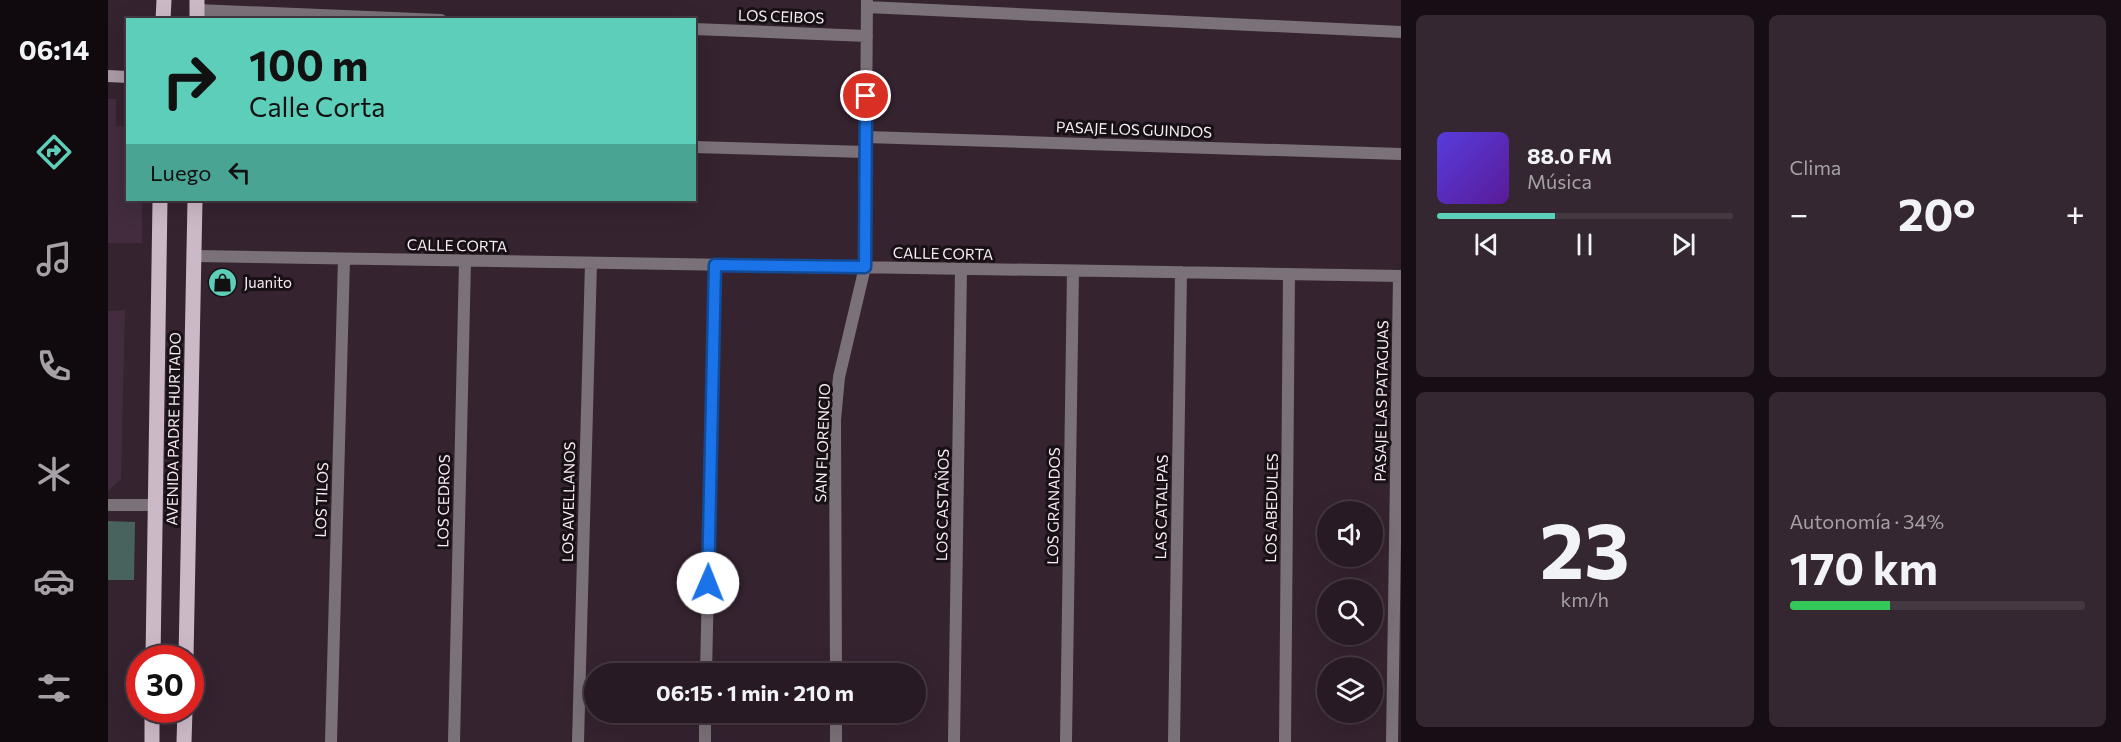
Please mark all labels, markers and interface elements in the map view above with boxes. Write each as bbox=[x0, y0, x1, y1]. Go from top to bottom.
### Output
street label: LOS CEIBOS bbox=[738, 5, 825, 27]
text: 06:14 bbox=[19, 33, 89, 66]
text: 100 m bbox=[249, 38, 369, 90]
icon: right bbox=[150, 42, 228, 120]
pin bbox=[840, 70, 891, 121]
icon: arrive bbox=[849, 79, 882, 112]
text: Calle Corta bbox=[249, 90, 385, 123]
street label: PASAJE LOS GUINDOS bbox=[1056, 117, 1213, 141]
icon: directions bbox=[33, 131, 75, 173]
text: 88.0 FM bbox=[1527, 142, 1612, 169]
text: Clima bbox=[1790, 155, 1841, 179]
icon: left bbox=[223, 156, 256, 189]
text: Luego bbox=[150, 159, 211, 186]
text: Música bbox=[1527, 169, 1592, 193]
text: 20° bbox=[1898, 185, 1976, 240]
text: − bbox=[1790, 192, 1808, 233]
text: + bbox=[2066, 192, 2085, 233]
icon: previous bbox=[1470, 228, 1503, 261]
icon: pause bbox=[1568, 228, 1601, 261]
icon: next bbox=[1667, 228, 1700, 261]
street label: CALLE CORTA bbox=[407, 235, 507, 255]
icon: music bbox=[33, 238, 75, 280]
street label: CALLE CORTA bbox=[893, 243, 993, 263]
shop icon: Juanito bbox=[207, 267, 239, 299]
place label: Juanito bbox=[244, 273, 292, 291]
street label: PASAJE LAS PATAGUAS bbox=[1371, 320, 1391, 482]
street label: AVENIDA PADRE HURTADO bbox=[162, 332, 184, 526]
icon: phone bbox=[33, 345, 75, 387]
street label: SAN FLORENCIO bbox=[811, 383, 833, 503]
street label: LOS AVELLANOS bbox=[558, 441, 578, 562]
street label: LOS GRANADOS bbox=[1043, 447, 1063, 565]
street label: LOS CASTAÑOS bbox=[932, 448, 952, 561]
icon: climate bbox=[33, 453, 75, 495]
street label: LOS ABEDULES bbox=[1261, 453, 1281, 563]
street label: LOS CEDROS bbox=[433, 454, 453, 548]
street label: LAS CATALPAS bbox=[1151, 454, 1171, 560]
street label: LOS TILOS bbox=[311, 462, 331, 538]
text: 23 bbox=[1540, 500, 1630, 595]
map controls bbox=[1317, 501, 1383, 723]
button: sound bbox=[1317, 501, 1383, 567]
text: Autonomía · 34% bbox=[1790, 509, 1944, 533]
text: 170 km bbox=[1790, 539, 1938, 594]
position arrow bbox=[676, 551, 740, 615]
icon: car bbox=[33, 560, 75, 602]
button: search bbox=[1317, 579, 1383, 645]
text: km/h bbox=[1560, 587, 1609, 611]
speed limit sign: 30 bbox=[126, 645, 204, 723]
button: layers bbox=[1317, 657, 1383, 723]
icon: filters bbox=[33, 667, 75, 709]
text: 06:15 · 1 min · 210 m bbox=[656, 679, 854, 706]

